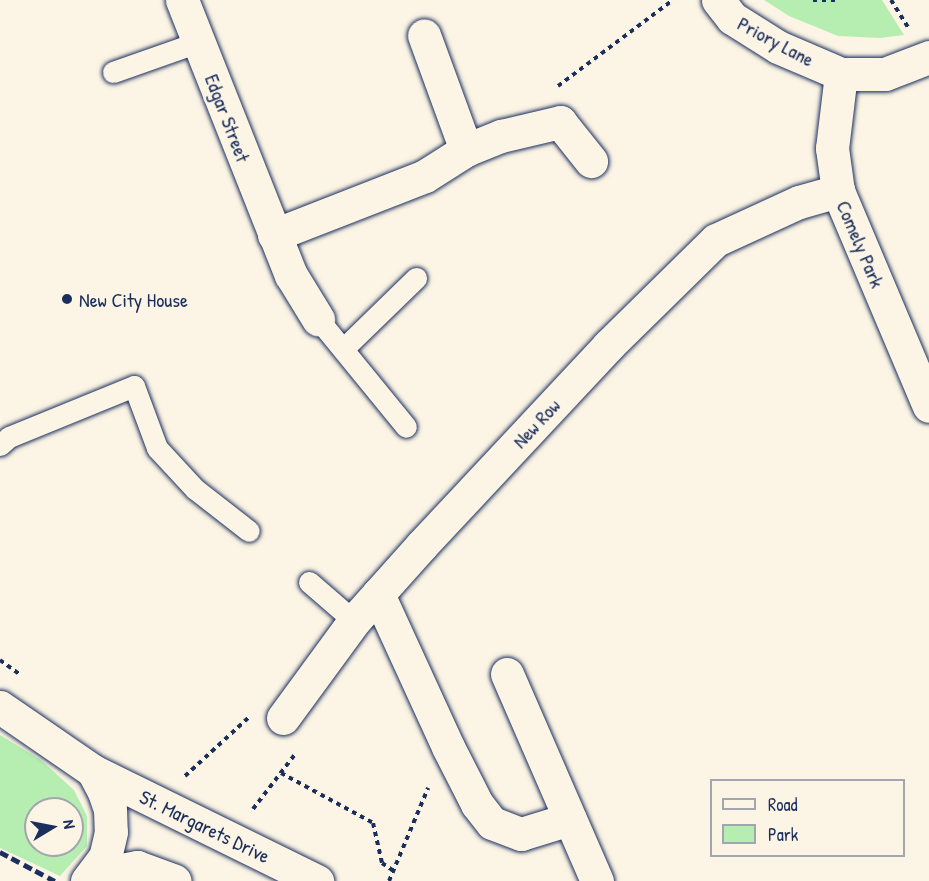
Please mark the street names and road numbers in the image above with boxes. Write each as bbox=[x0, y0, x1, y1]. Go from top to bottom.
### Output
street label: Priory Lane bbox=[734, 11, 818, 71]
street label: Edgar Street bbox=[200, 71, 256, 165]
street label: Comely Park bbox=[832, 197, 890, 291]
street label: New Row bbox=[507, 393, 565, 453]
street label: St. Margarets Drive bbox=[136, 784, 274, 868]

